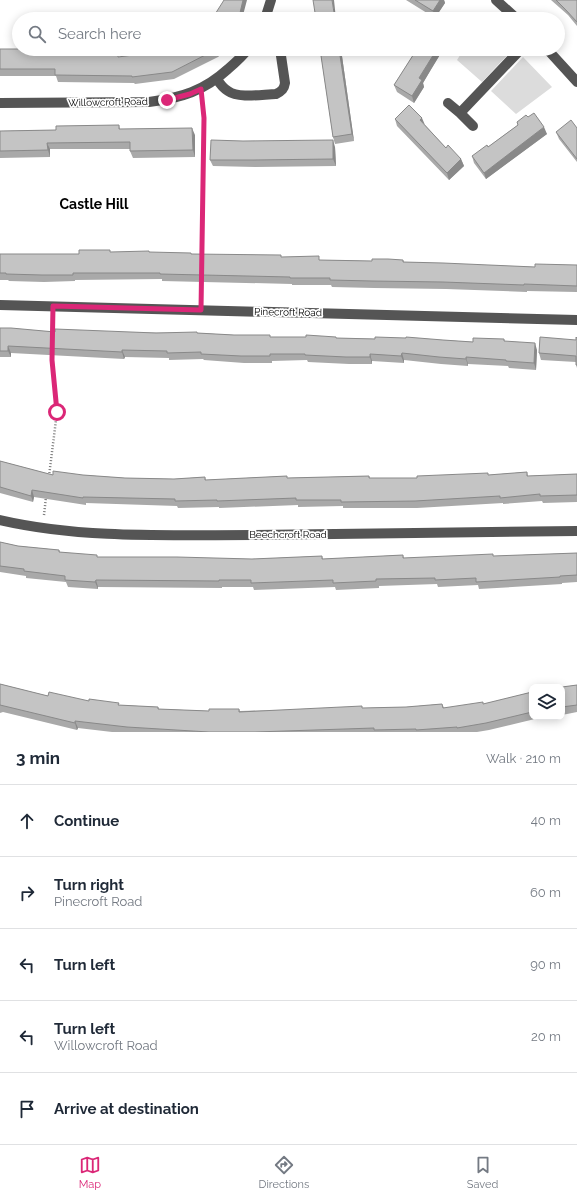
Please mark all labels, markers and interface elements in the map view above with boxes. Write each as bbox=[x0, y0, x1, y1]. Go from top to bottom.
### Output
search box bbox=[12, 12, 565, 56]
icon: search bbox=[26, 23, 48, 45]
text: Search here bbox=[58, 25, 141, 43]
route end bbox=[158, 91, 176, 109]
street label: Willowcroft Road bbox=[68, 96, 148, 108]
district label: Castle Hill bbox=[60, 196, 129, 212]
street label: Pinecroft Road bbox=[254, 306, 322, 318]
route start bbox=[48, 403, 66, 421]
street label: Beechcroft Road bbox=[249, 529, 327, 540]
map controls bbox=[529, 684, 565, 720]
button: layers bbox=[529, 684, 565, 720]
text: 3 min bbox=[16, 748, 60, 768]
text: Walk · 210 m bbox=[486, 751, 561, 766]
icon: ahead bbox=[16, 810, 38, 832]
text: Continue bbox=[54, 812, 119, 830]
text: 40 m bbox=[531, 813, 561, 828]
text: Turn right bbox=[54, 876, 124, 894]
icon: right bbox=[16, 882, 38, 904]
text: 60 m bbox=[530, 885, 561, 900]
text: Pinecroft Road bbox=[54, 894, 142, 909]
icon: left bbox=[16, 954, 38, 976]
text: Turn left bbox=[54, 956, 115, 974]
text: 90 m bbox=[530, 957, 561, 972]
text: Turn left bbox=[54, 1020, 115, 1038]
icon: left bbox=[16, 1026, 38, 1048]
text: 20 m bbox=[531, 1029, 561, 1044]
text: Willowcroft Road bbox=[54, 1038, 158, 1053]
icon: arrive bbox=[16, 1098, 38, 1120]
text: Arrive at destination bbox=[54, 1100, 199, 1118]
tab: Map bbox=[79, 1154, 101, 1191]
tab: Directions bbox=[259, 1154, 309, 1191]
tab: Saved bbox=[467, 1154, 498, 1191]

